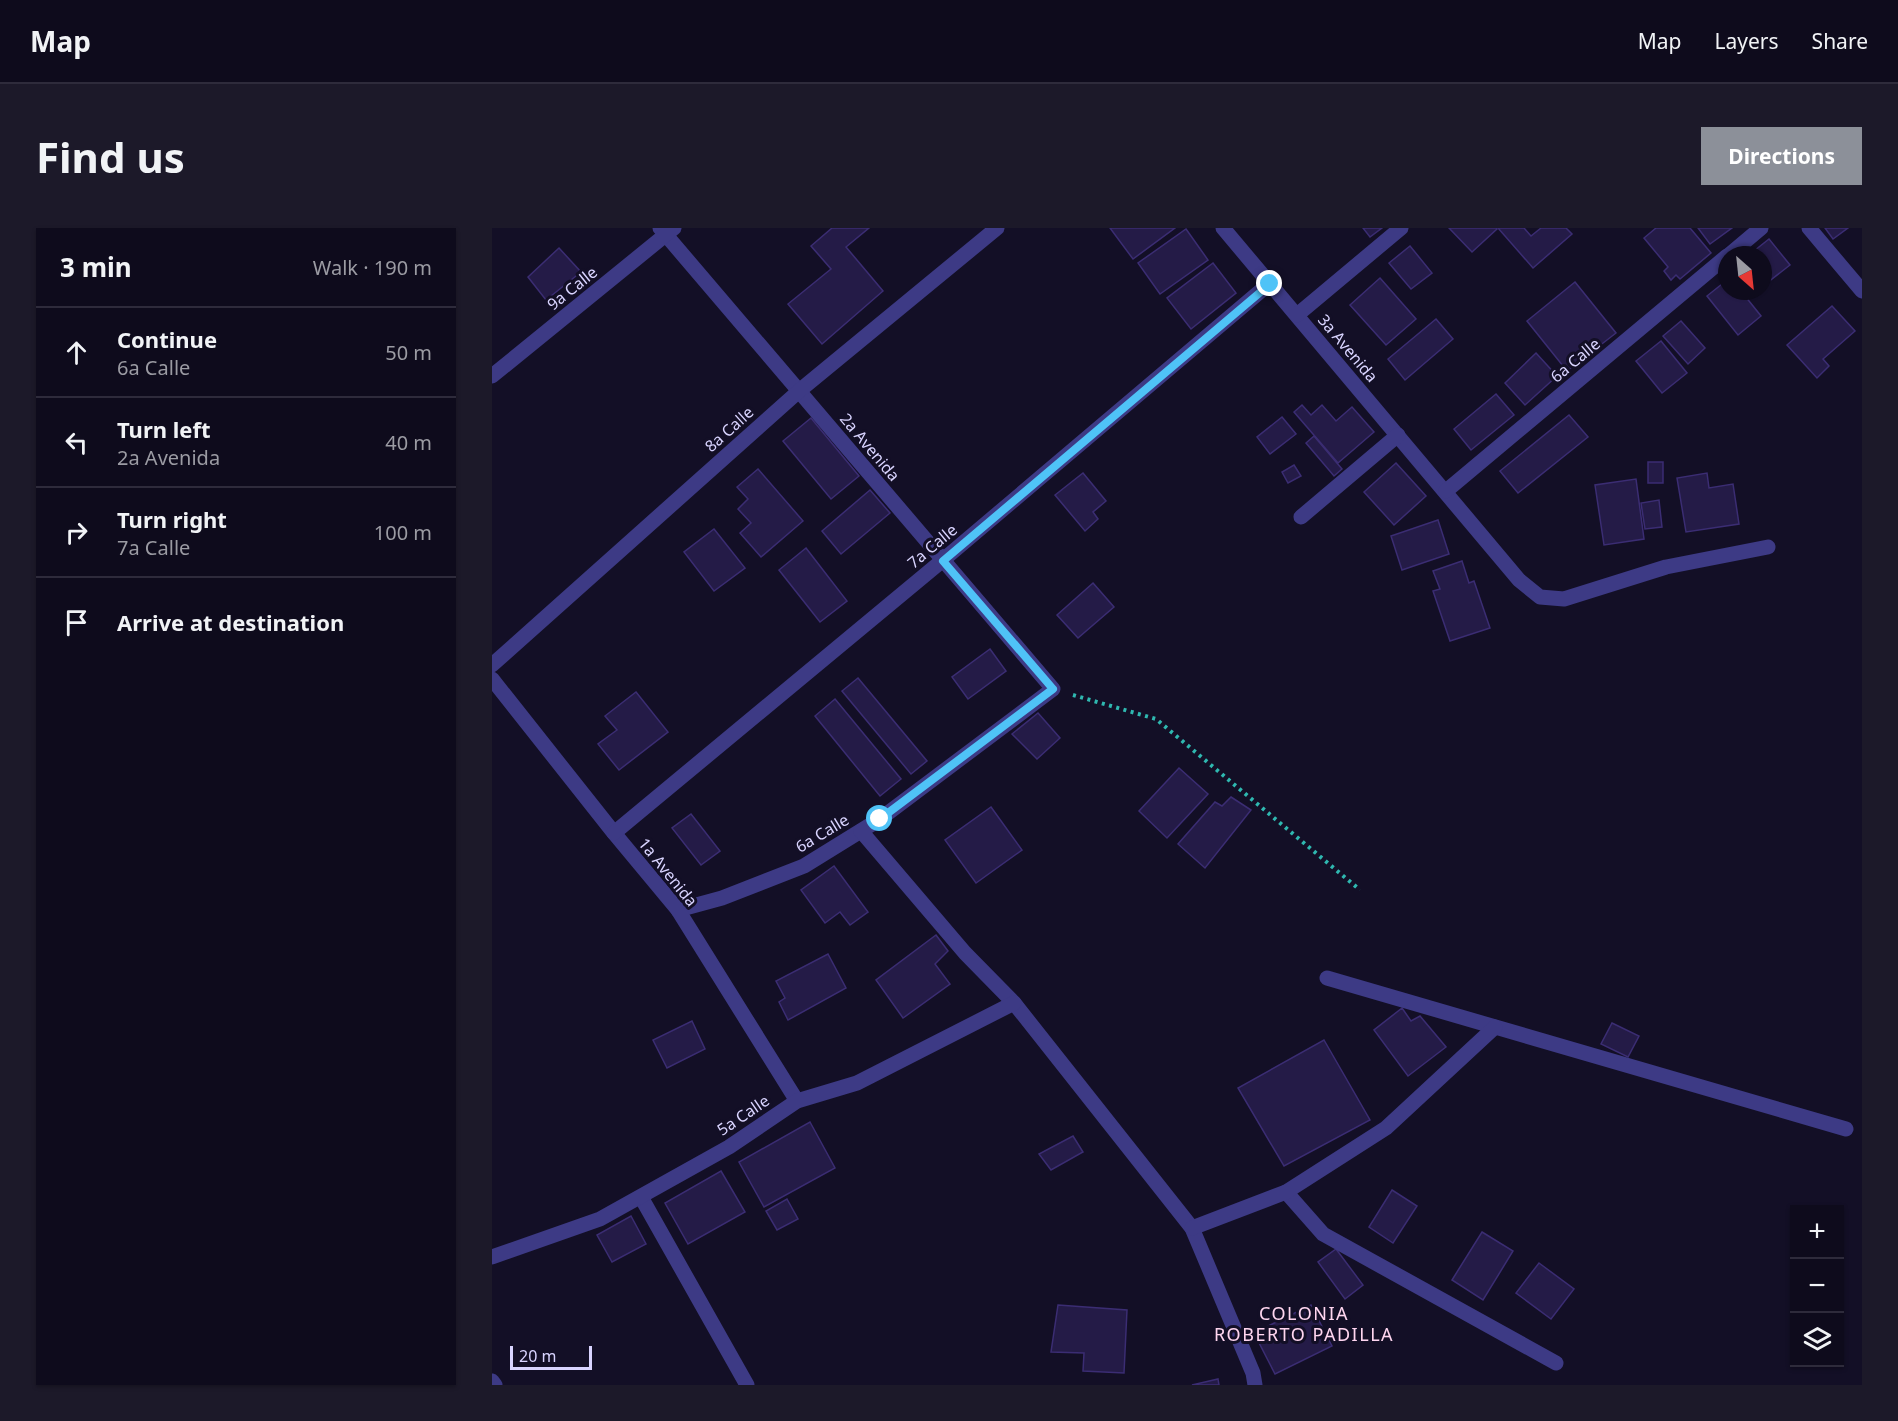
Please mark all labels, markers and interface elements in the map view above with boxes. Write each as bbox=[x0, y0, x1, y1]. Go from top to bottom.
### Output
text: Map bbox=[30, 22, 91, 60]
text: Map bbox=[1638, 27, 1682, 55]
text: Layers bbox=[1715, 27, 1779, 55]
text: Share bbox=[1812, 27, 1868, 55]
button: Directions bbox=[1701, 127, 1862, 185]
text: Find us bbox=[36, 128, 185, 185]
north arrow bbox=[1718, 246, 1772, 300]
text: 3 min bbox=[60, 249, 132, 285]
text: Walk · 190 m bbox=[313, 254, 432, 281]
street label: 9a Calle bbox=[542, 261, 602, 315]
route end bbox=[1256, 270, 1282, 296]
street label: 3a Avenida bbox=[1313, 309, 1383, 387]
text: Continue bbox=[117, 324, 217, 354]
street label: 6a Calle bbox=[1545, 333, 1605, 387]
icon: ahead bbox=[60, 336, 93, 369]
text: 50 m bbox=[385, 339, 432, 366]
text: 6a Calle bbox=[117, 354, 190, 381]
street label: 8a Calle bbox=[700, 401, 758, 457]
street label: 2a Avenida bbox=[835, 408, 905, 486]
text: Turn left bbox=[117, 414, 211, 444]
icon: left bbox=[60, 426, 93, 459]
text: 40 m bbox=[385, 429, 432, 456]
text: 2a Avenida bbox=[117, 444, 220, 471]
text: Turn right bbox=[117, 504, 227, 534]
icon: right bbox=[60, 516, 93, 549]
text: 100 m bbox=[374, 519, 432, 546]
street label: 7a Calle bbox=[902, 519, 962, 573]
text: 7a Calle bbox=[117, 534, 190, 561]
icon: arrive bbox=[60, 606, 93, 639]
text: Arrive at destination bbox=[117, 607, 344, 637]
route start bbox=[866, 805, 892, 831]
street label: 6a Calle bbox=[791, 808, 853, 858]
street label: 1a Avenida bbox=[633, 833, 703, 911]
street label: 5a Calle bbox=[713, 1089, 773, 1141]
map controls bbox=[1790, 1205, 1844, 1367]
button: + bbox=[1790, 1205, 1844, 1259]
button: − bbox=[1790, 1259, 1844, 1313]
district label: COLONIA ROBERTO PADILLA bbox=[1214, 1301, 1394, 1346]
button: layers bbox=[1790, 1313, 1844, 1367]
scale bar bbox=[510, 1343, 592, 1370]
text: 20 m bbox=[519, 1345, 556, 1367]

